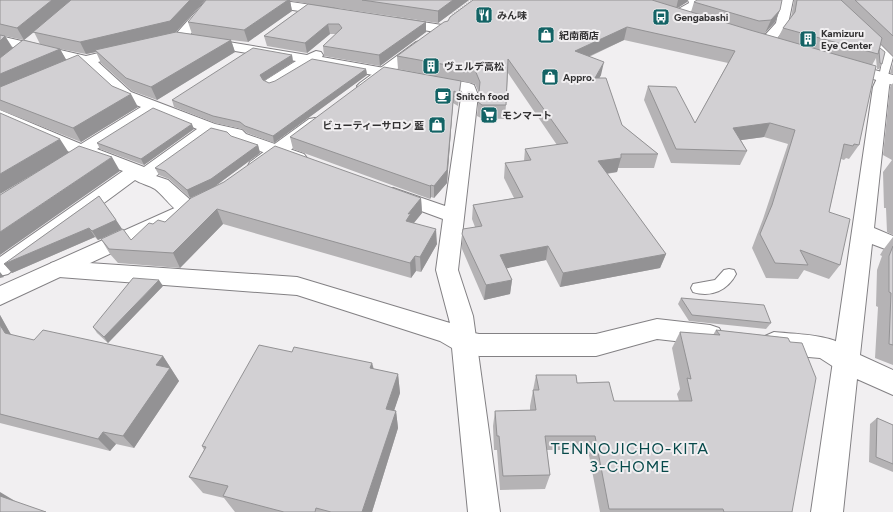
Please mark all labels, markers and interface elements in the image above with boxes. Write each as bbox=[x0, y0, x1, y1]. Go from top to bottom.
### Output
restaurant icon: みん味 bbox=[474, 5, 494, 25]
bus stop icon: Gengabashi bbox=[651, 7, 671, 27]
place label: みん味 bbox=[497, 9, 527, 22]
place label: Gengabashi bbox=[674, 11, 729, 24]
shop icon: 紀南商店 bbox=[536, 25, 556, 45]
place label: Kamizuru Eye Center bbox=[821, 27, 872, 52]
place label: 紀南商店 bbox=[559, 29, 599, 42]
building icon: Kamizuru Eye Center bbox=[798, 29, 818, 49]
building icon: ヴェルデ高松 bbox=[421, 56, 441, 76]
place label: ヴェルデ高松 bbox=[444, 60, 504, 73]
shop icon: Appro. bbox=[540, 67, 560, 87]
place label: Appro. bbox=[563, 71, 595, 84]
cafe icon: Snitch food bbox=[433, 86, 453, 106]
place label: Snitch food bbox=[456, 90, 509, 103]
supermarket icon: モンマート bbox=[479, 105, 499, 125]
place label: モンマート bbox=[502, 109, 552, 122]
shop icon: ビューティーサロン 藍 bbox=[427, 115, 447, 135]
place label: ビューティーサロン 藍 bbox=[322, 119, 424, 132]
district label: TENNOJICHO-KITA 3-CHOME bbox=[551, 439, 709, 476]

